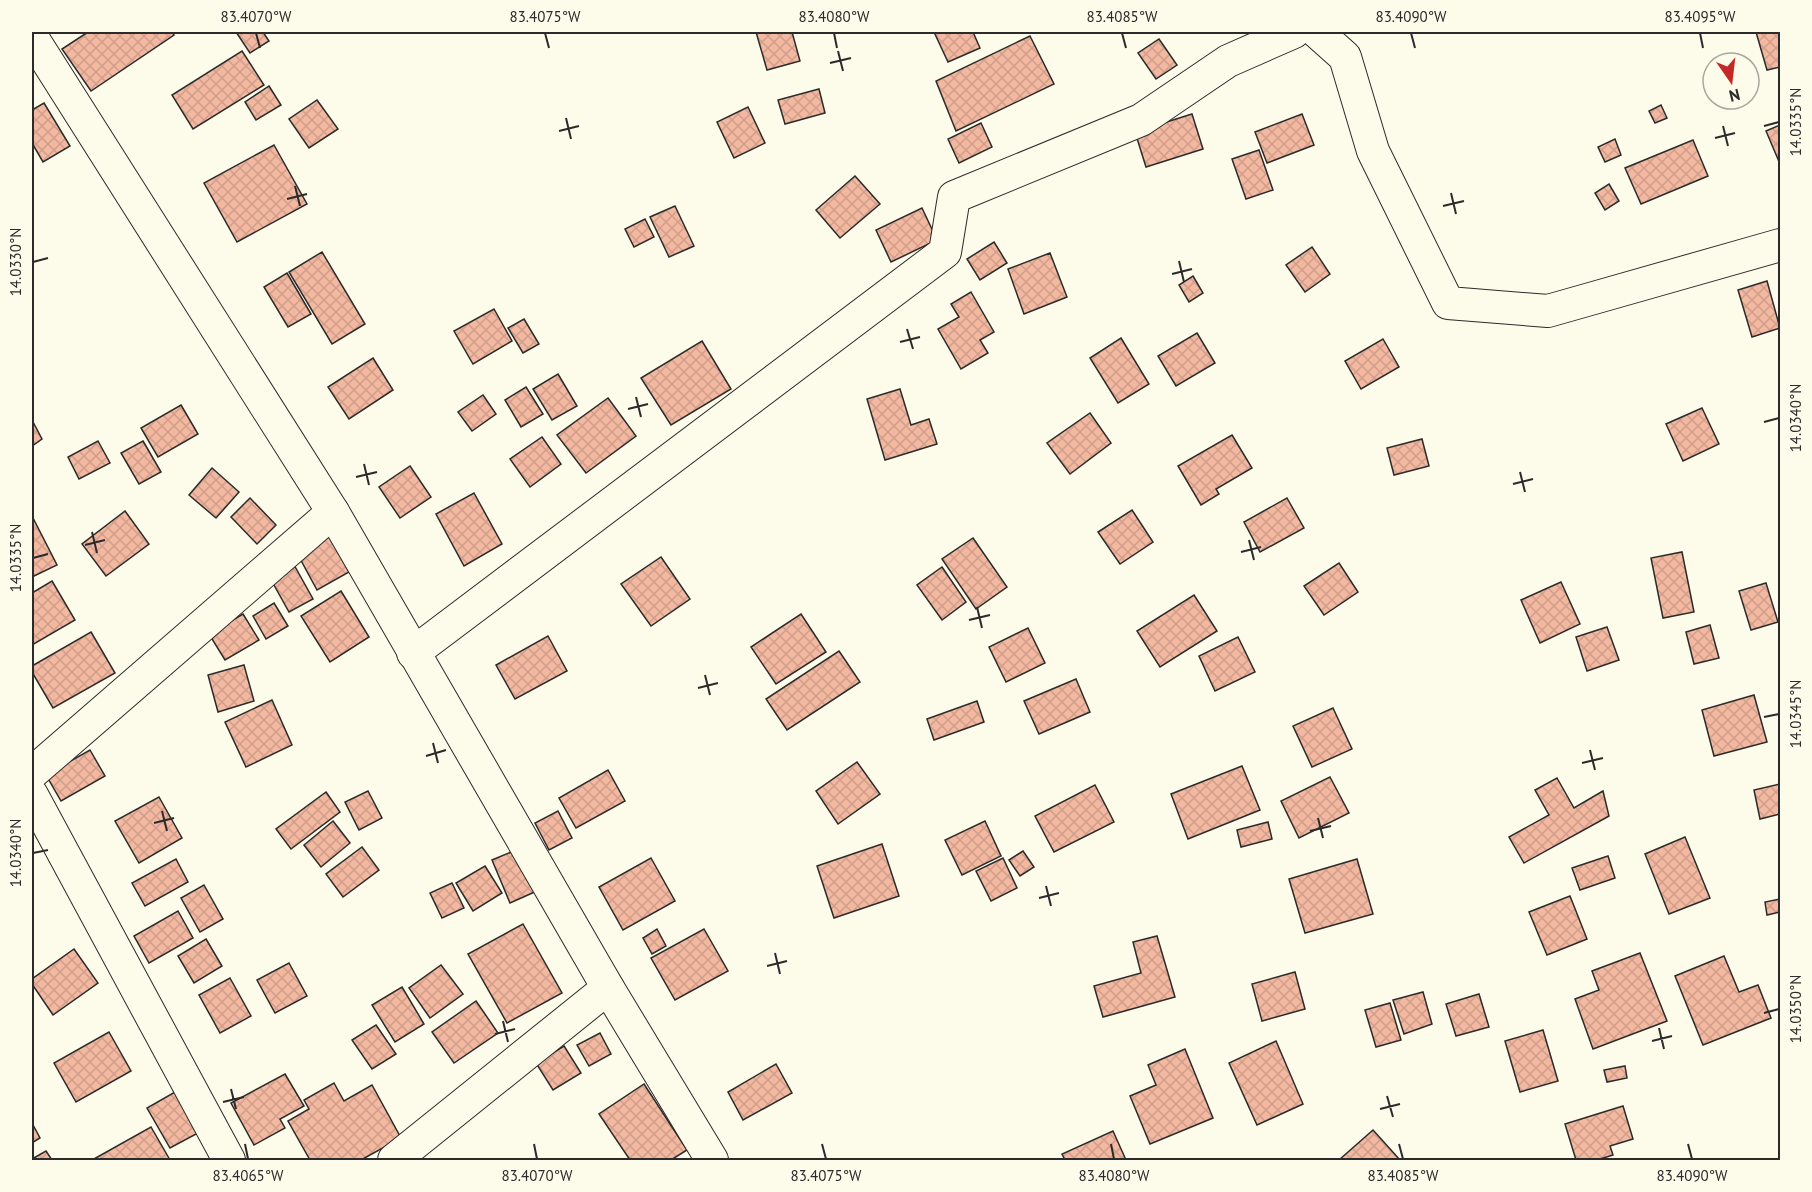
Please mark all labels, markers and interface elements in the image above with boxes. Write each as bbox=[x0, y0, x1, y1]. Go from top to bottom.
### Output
text: 83.4070°W bbox=[220, 7, 292, 26]
text: 83.4075°W bbox=[509, 7, 581, 26]
text: 83.4080°W bbox=[798, 7, 870, 26]
text: 83.4085°W bbox=[1086, 7, 1158, 26]
text: 83.4090°W bbox=[1375, 7, 1447, 26]
text: 83.4095°W bbox=[1664, 7, 1736, 26]
north arrow bbox=[1701, 51, 1761, 111]
text: N bbox=[1727, 85, 1742, 107]
text: 14.0335°N bbox=[1786, 88, 1805, 156]
text: 14.0330°N bbox=[6, 228, 25, 296]
text: 14.0340°N bbox=[1786, 384, 1805, 452]
text: 14.0335°N bbox=[6, 524, 25, 592]
text: 14.0345°N bbox=[1786, 680, 1805, 748]
text: 14.0340°N bbox=[6, 819, 25, 887]
text: 14.0350°N bbox=[1786, 975, 1805, 1043]
text: 83.4065°W bbox=[212, 1166, 284, 1185]
text: 83.4070°W bbox=[501, 1166, 573, 1185]
text: 83.4075°W bbox=[790, 1166, 862, 1185]
text: 83.4080°W bbox=[1078, 1166, 1150, 1185]
text: 83.4085°W bbox=[1367, 1166, 1439, 1185]
text: 83.4090°W bbox=[1656, 1166, 1728, 1185]

